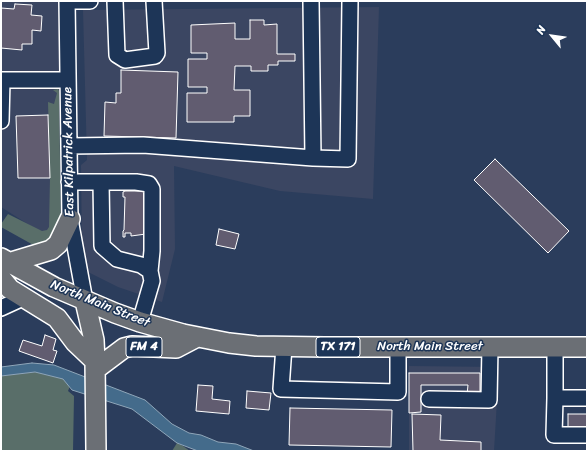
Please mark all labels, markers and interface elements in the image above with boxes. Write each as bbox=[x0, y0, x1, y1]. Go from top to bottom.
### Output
north arrow bbox=[532, 16, 572, 56]
text: N bbox=[531, 22, 551, 38]
street label: East Kilpatrick Avenue bbox=[60, 87, 78, 217]
street label: North Main Street bbox=[48, 277, 152, 331]
road number: FM 4 bbox=[126, 337, 162, 357]
road number: TX 171 bbox=[316, 337, 360, 357]
street label: North Main Street bbox=[377, 339, 483, 355]

